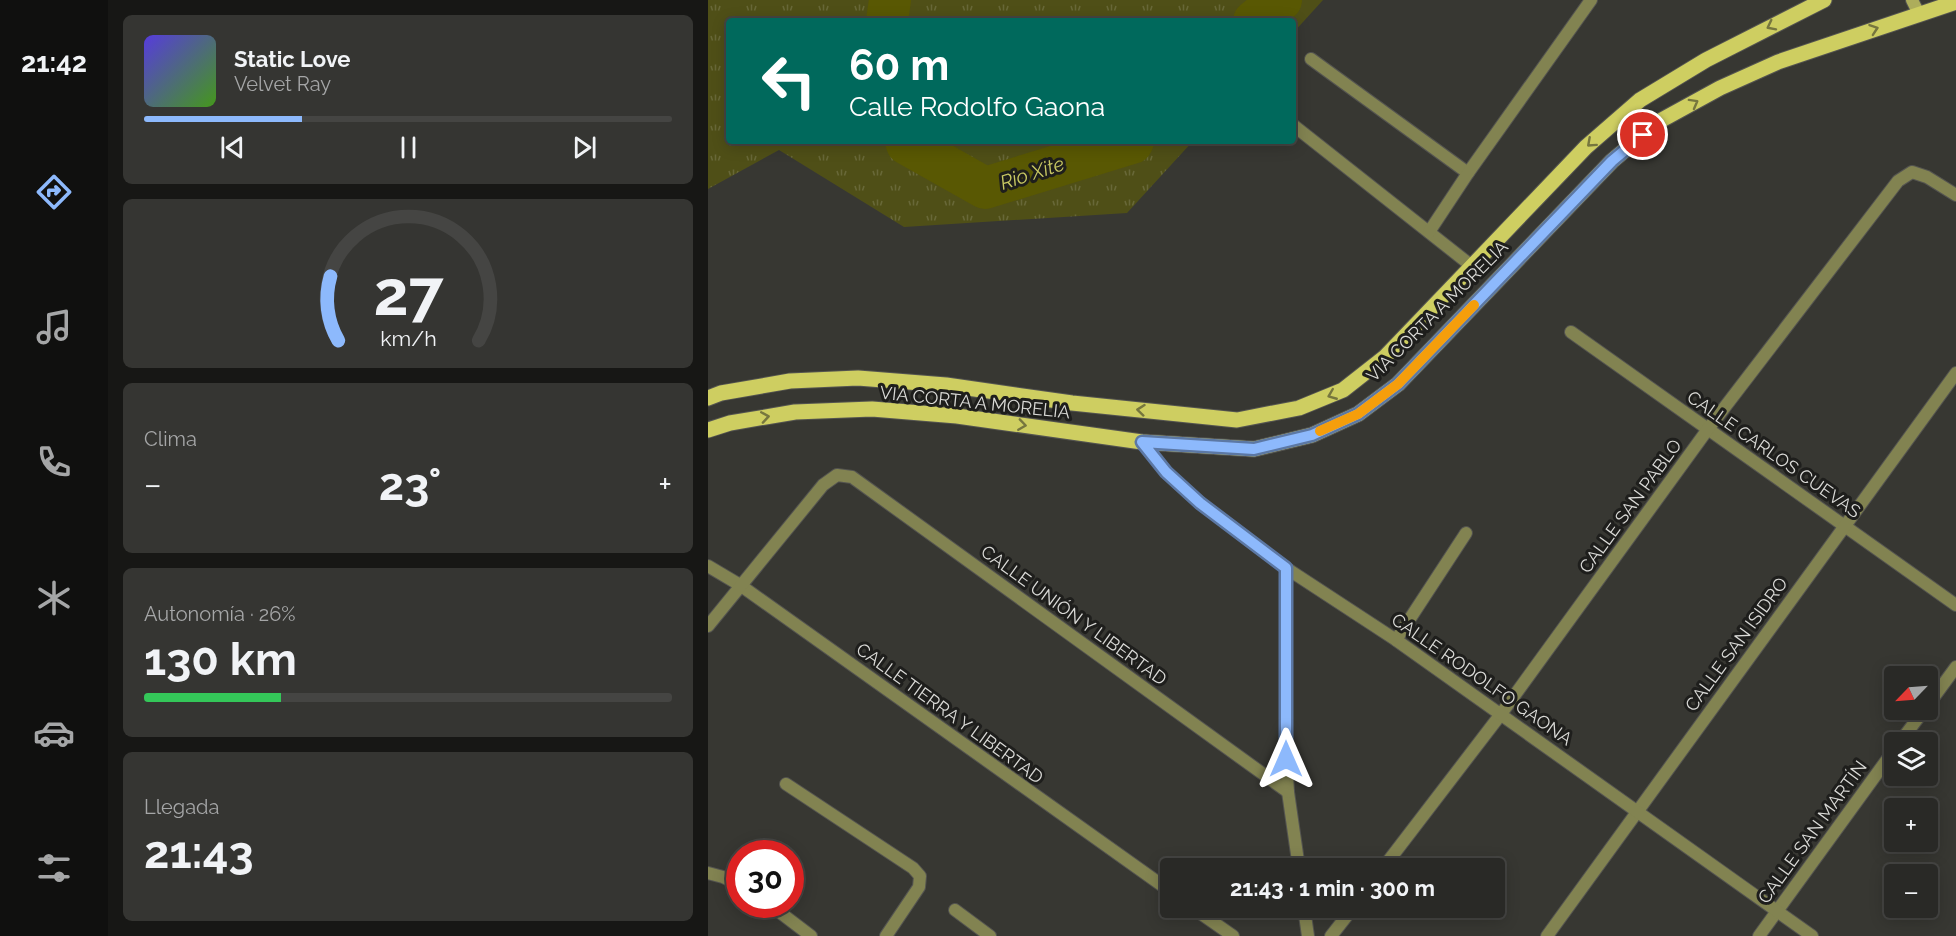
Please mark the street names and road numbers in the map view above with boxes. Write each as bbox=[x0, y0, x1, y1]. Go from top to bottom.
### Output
street label: VIA CORTA A MORELIA bbox=[1362, 236, 1512, 386]
street label: VIA CORTA A MORELIA bbox=[879, 382, 1071, 422]
street label: CALLE CARLOS CUEVAS bbox=[1683, 386, 1865, 522]
street label: CALLE SAN PABLO bbox=[1574, 435, 1686, 577]
street label: CALLE UNIÓN Y LIBERTAD bbox=[977, 540, 1172, 689]
street label: CALLE SAN ISIDRO bbox=[1680, 573, 1792, 715]
street label: CALLE RODOLFO GAONA bbox=[1388, 609, 1576, 749]
street label: CALLE TIERRA Y LIBERTAD bbox=[853, 638, 1048, 788]
street label: CALLE SAN MARTÍN bbox=[1752, 756, 1871, 907]

